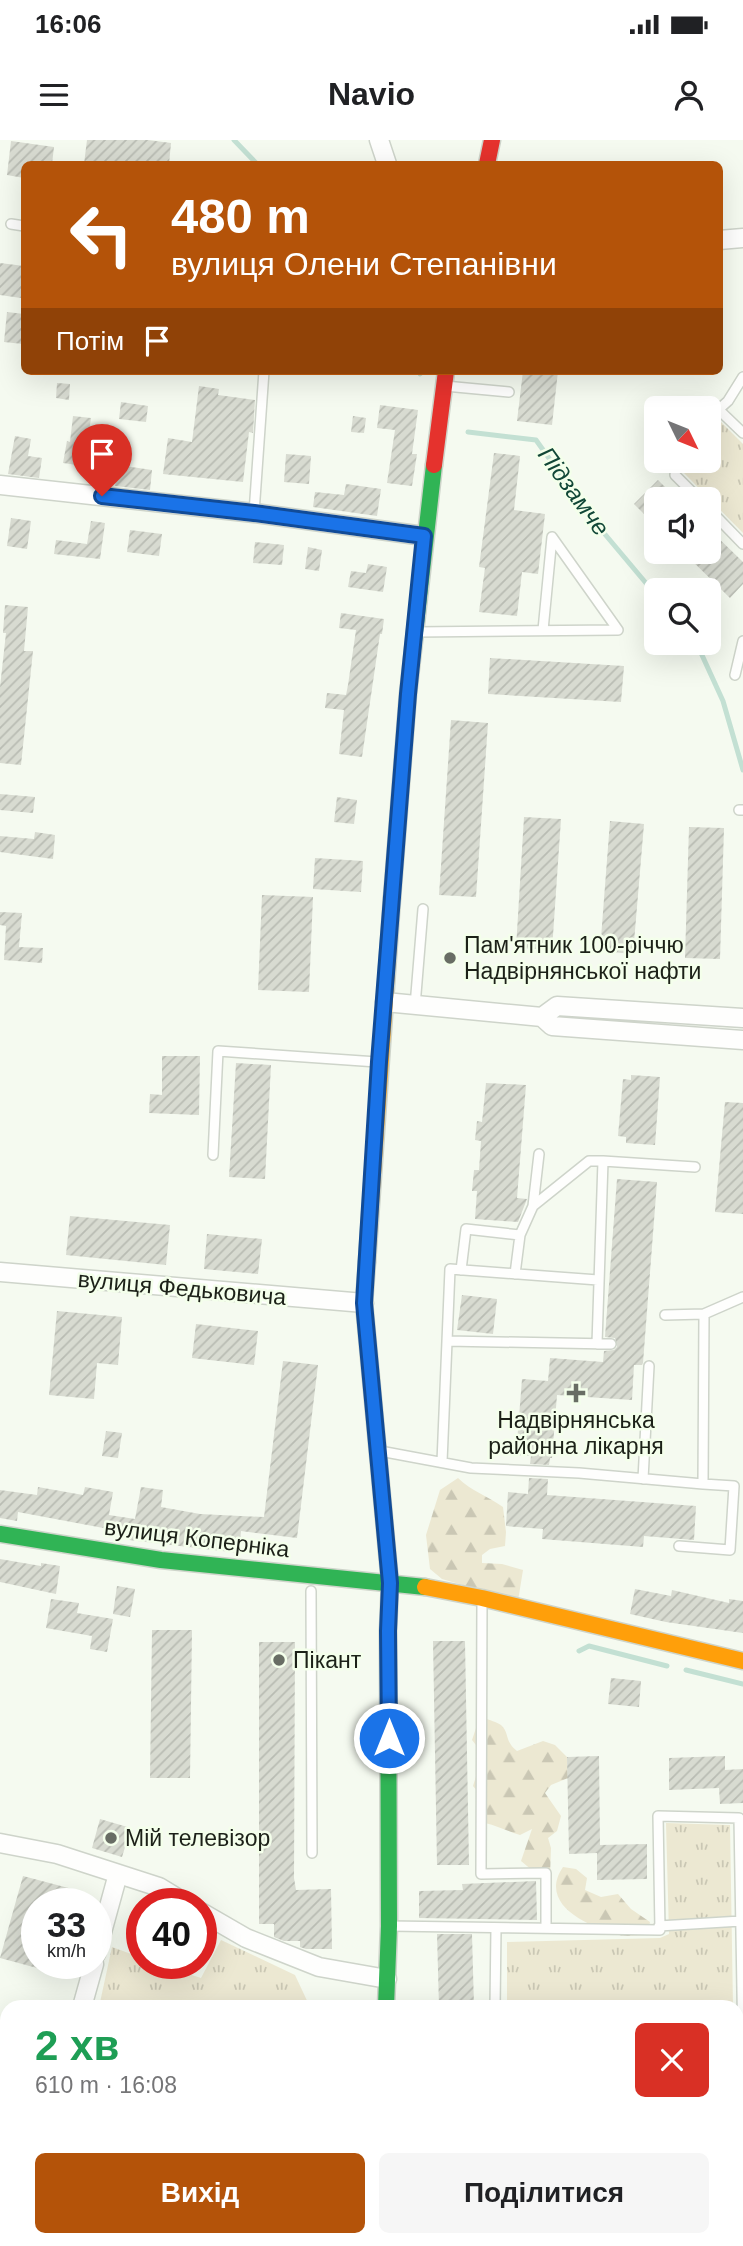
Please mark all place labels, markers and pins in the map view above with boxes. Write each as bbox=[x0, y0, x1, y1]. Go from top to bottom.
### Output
pin bbox=[72, 424, 132, 496]
place label: Пам'ятник 100-річчю Надвірнянської нафти bbox=[464, 932, 701, 984]
marker: Пам'ятник 100-річчю Надвірнянської нафти bbox=[442, 950, 458, 966]
marker: Надвірнянська районна лікарня bbox=[566, 1383, 586, 1403]
place label: Надвірнянська районна лікарня bbox=[488, 1407, 664, 1459]
place label: Пікант bbox=[293, 1647, 362, 1673]
marker: Пікант bbox=[271, 1652, 287, 1668]
place label: Мій телевізор bbox=[125, 1825, 270, 1851]
marker: Мій телевізор bbox=[103, 1830, 119, 1846]

